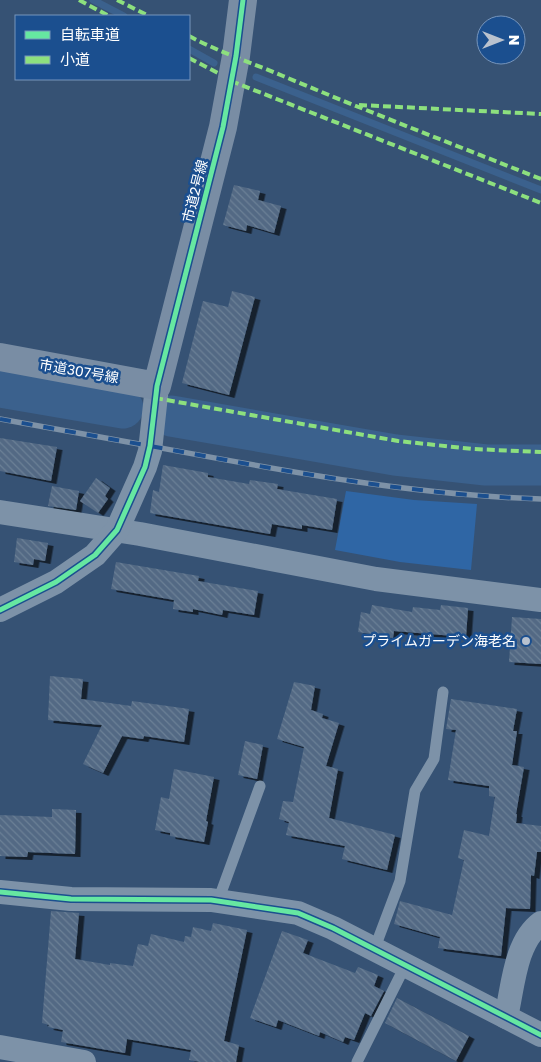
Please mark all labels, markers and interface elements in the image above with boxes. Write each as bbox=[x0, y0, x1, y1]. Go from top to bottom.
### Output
legend bbox=[15, 15, 190, 80]
north arrow bbox=[476, 15, 526, 65]
text: 自転車道 bbox=[60, 25, 120, 43]
text: N bbox=[506, 35, 523, 45]
text: 小道 bbox=[60, 50, 90, 68]
street label: 市道2号線 bbox=[179, 158, 211, 224]
street label: 市道307号線 bbox=[38, 355, 120, 386]
place label: プライムガーデン海老名 bbox=[362, 632, 516, 649]
marker: プライムガーデン海老名 bbox=[520, 635, 532, 647]

